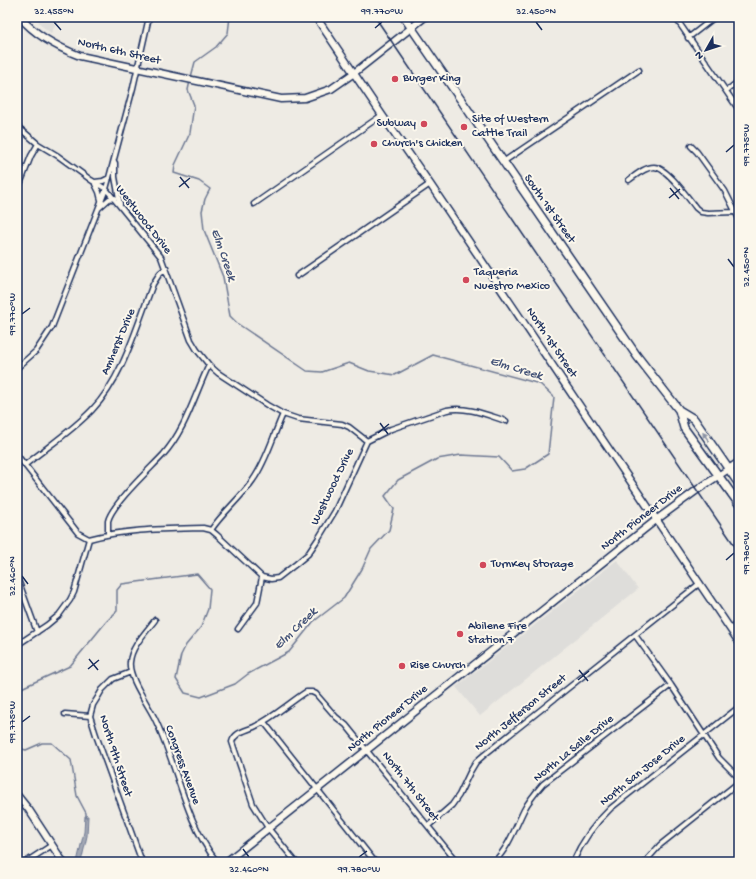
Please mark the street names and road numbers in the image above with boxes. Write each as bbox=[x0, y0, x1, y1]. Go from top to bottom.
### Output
street label: North 6th Street bbox=[76, 36, 163, 69]
street label: South 1st Street bbox=[520, 172, 578, 247]
street label: Westwood Drive bbox=[112, 183, 175, 258]
street label: North 1st Street bbox=[522, 305, 580, 382]
street label: Amherst Drive bbox=[99, 306, 140, 377]
street label: Westwood Drive bbox=[308, 446, 358, 528]
street label: North Pioneer Drive bbox=[599, 481, 686, 554]
street label: North Jefferson Street bbox=[472, 671, 571, 754]
street label: North Pioneer Drive bbox=[345, 682, 432, 756]
street label: North La Salle Drive bbox=[531, 712, 618, 786]
street label: North 9th Street bbox=[95, 714, 135, 799]
street label: Congress Avenue bbox=[161, 723, 203, 807]
street label: North San Jose Drive bbox=[598, 732, 689, 810]
street label: North 7th Street bbox=[378, 749, 442, 826]

